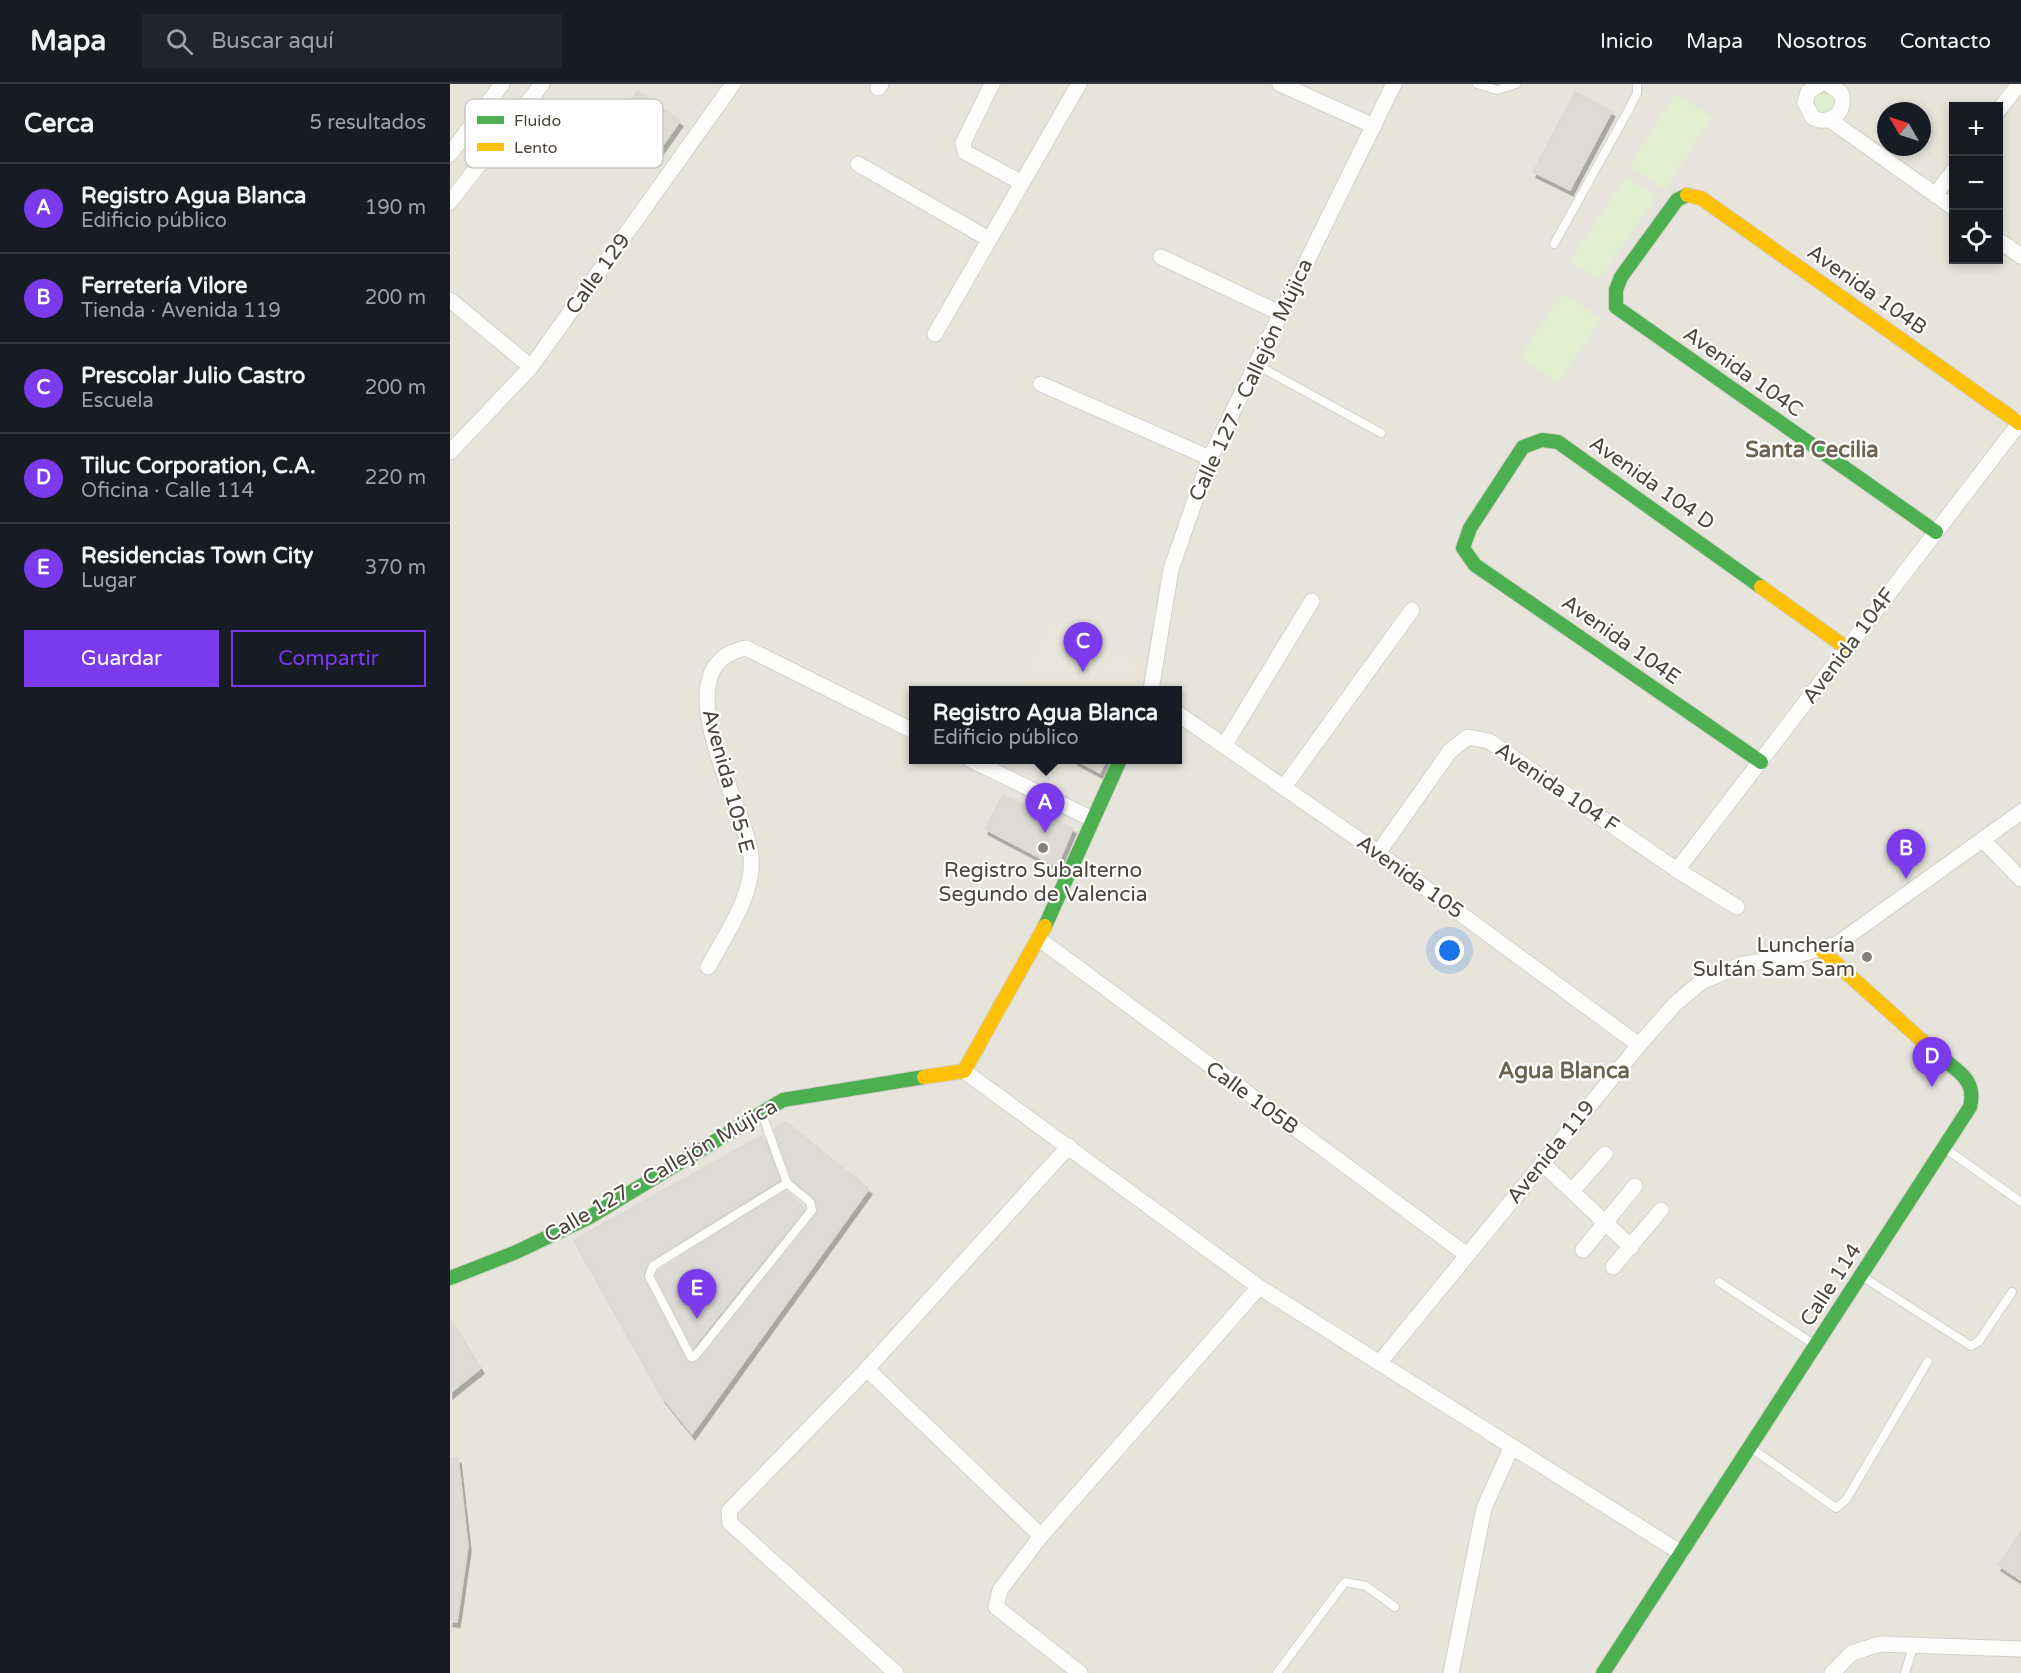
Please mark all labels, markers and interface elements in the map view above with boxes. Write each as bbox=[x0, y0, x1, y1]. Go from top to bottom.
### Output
search box bbox=[142, 14, 562, 68]
text: Mapa bbox=[30, 24, 106, 58]
icon: search bbox=[163, 25, 196, 58]
text: Buscar aquí bbox=[211, 28, 334, 54]
text: Inicio bbox=[1600, 29, 1653, 54]
text: Mapa bbox=[1686, 29, 1743, 54]
text: Nosotros bbox=[1776, 29, 1867, 54]
text: Contacto bbox=[1900, 29, 1991, 54]
legend bbox=[465, 99, 663, 168]
north arrow bbox=[1877, 102, 1931, 156]
map controls bbox=[1949, 102, 2003, 264]
button: + bbox=[1949, 102, 2003, 156]
text: Cerca bbox=[24, 108, 94, 139]
text: 5 resultados bbox=[310, 111, 426, 135]
text: Fluido bbox=[514, 111, 561, 131]
text: Lento bbox=[514, 138, 558, 158]
button: − bbox=[1949, 156, 2003, 210]
text: Registro Agua Blanca bbox=[81, 183, 306, 209]
text: A bbox=[36, 196, 51, 220]
text: 190 m bbox=[365, 196, 426, 220]
text: Edificio público bbox=[81, 209, 227, 233]
button: locate bbox=[1949, 210, 2003, 264]
street label: Calle 129 bbox=[560, 229, 636, 319]
street label: Avenida 104B bbox=[1802, 239, 1932, 341]
street label: Calle 127 - Callejón Mújica bbox=[1184, 255, 1318, 505]
text: Ferretería Vilore bbox=[81, 273, 248, 299]
text: B bbox=[37, 286, 50, 310]
text: 200 m bbox=[365, 286, 426, 310]
text: Tienda · Avenida 119 bbox=[81, 299, 281, 323]
street label: Avenida 104C bbox=[1678, 321, 1808, 423]
text: Prescolar Julio Castro bbox=[81, 363, 305, 389]
text: C bbox=[37, 376, 50, 400]
text: 200 m bbox=[365, 376, 426, 400]
text: Escuela bbox=[81, 389, 154, 413]
street label: Avenida 104 D bbox=[1585, 431, 1719, 535]
district label: Santa Cecilia bbox=[1745, 437, 1879, 463]
text: Tiluc Corporation, C.A. bbox=[81, 453, 316, 479]
text: D bbox=[36, 466, 51, 490]
text: 220 m bbox=[365, 466, 426, 490]
text: Oficina · Calle 114 bbox=[81, 479, 254, 503]
text: Residencias Town City bbox=[81, 543, 313, 569]
text: E bbox=[37, 556, 50, 580]
text: 370 m bbox=[365, 556, 426, 580]
text: Lugar bbox=[81, 569, 136, 593]
street label: Avenida 104F bbox=[1797, 583, 1901, 709]
street label: Avenida 104E bbox=[1557, 590, 1685, 690]
pin: C bbox=[1064, 622, 1102, 672]
button: Guardar bbox=[24, 630, 219, 687]
button: Compartir bbox=[231, 630, 426, 687]
popup bbox=[909, 686, 1182, 764]
text: Registro Agua Blanca bbox=[933, 700, 1158, 726]
street label: Avenida 105-E bbox=[697, 706, 759, 856]
text: Edificio público bbox=[933, 726, 1079, 750]
street label: Avenida 104 F bbox=[1490, 737, 1624, 839]
pin: A bbox=[1026, 784, 1064, 833]
street label: Avenida 105 bbox=[1352, 830, 1468, 924]
pin: B bbox=[1886, 830, 1926, 879]
marker: Registro Subalterno Segundo de Valencia bbox=[1036, 841, 1050, 855]
place label: Registro Subalterno Segundo de Valencia bbox=[938, 858, 1148, 907]
place label: Lunchería Sultán Sam Sam bbox=[1693, 933, 1855, 982]
your location bbox=[1435, 936, 1464, 965]
marker: Lunchería Sultán Sam Sam bbox=[1860, 950, 1874, 964]
pin: D bbox=[1912, 1038, 1952, 1087]
street label: Calle 105B bbox=[1201, 1056, 1303, 1140]
district label: Agua Blanca bbox=[1498, 1058, 1630, 1084]
street label: Calle 127 - Callejón Mújica bbox=[540, 1094, 782, 1248]
street label: Avenida 119 bbox=[1502, 1095, 1600, 1209]
street label: Calle 114 bbox=[1795, 1239, 1867, 1331]
pin: E bbox=[678, 1270, 716, 1319]

